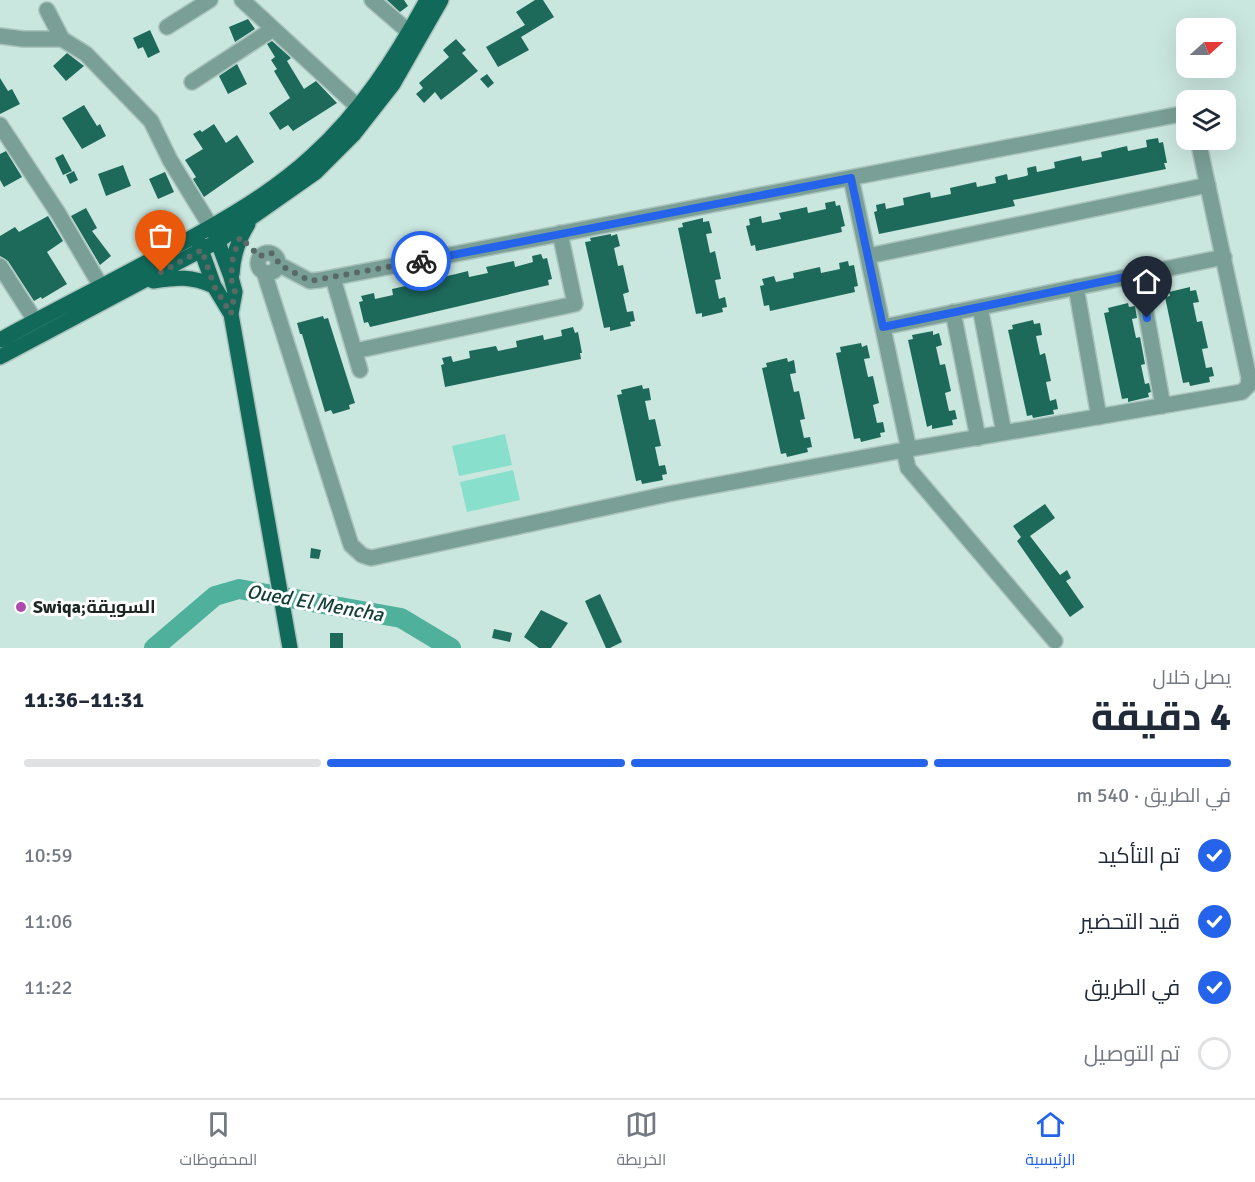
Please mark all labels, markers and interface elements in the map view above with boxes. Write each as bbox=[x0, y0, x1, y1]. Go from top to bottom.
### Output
north arrow bbox=[1176, 18, 1236, 78]
map controls bbox=[1176, 18, 1236, 150]
button: layers bbox=[1176, 90, 1236, 150]
pin bbox=[135, 210, 186, 272]
icon: bag bbox=[144, 219, 177, 252]
courier bbox=[391, 231, 451, 291]
icon: bike bbox=[405, 245, 438, 278]
pin bbox=[1121, 256, 1172, 318]
icon: home bbox=[1130, 265, 1163, 298]
water label: Oued El Mencha bbox=[245, 579, 386, 627]
place label: Swiqa;السويقة bbox=[33, 596, 156, 618]
marker: Swiqa;السويقة bbox=[14, 600, 28, 614]
text: يصل خلال bbox=[1152, 665, 1231, 690]
text: 11:31–11:36 bbox=[24, 686, 144, 713]
text: 4 دقيقة bbox=[1091, 693, 1231, 741]
text: في الطريق · 540 m bbox=[1076, 783, 1231, 808]
icon: check bbox=[1198, 839, 1231, 872]
text: تم التأكيد bbox=[1098, 842, 1180, 869]
text: 10:59 bbox=[24, 843, 73, 868]
icon: check bbox=[1198, 905, 1231, 938]
text: قيد التحضير bbox=[1080, 908, 1180, 935]
text: 11:06 bbox=[24, 909, 73, 934]
icon: check bbox=[1198, 971, 1231, 1004]
text: في الطريق bbox=[1084, 974, 1180, 1001]
text: 11:22 bbox=[24, 975, 73, 1000]
text: تم التوصيل bbox=[1084, 1040, 1180, 1067]
tab: المحفوظات bbox=[180, 1108, 257, 1174]
tab: الخريطة bbox=[616, 1108, 666, 1174]
tab: الرئيسية bbox=[1025, 1108, 1076, 1174]

